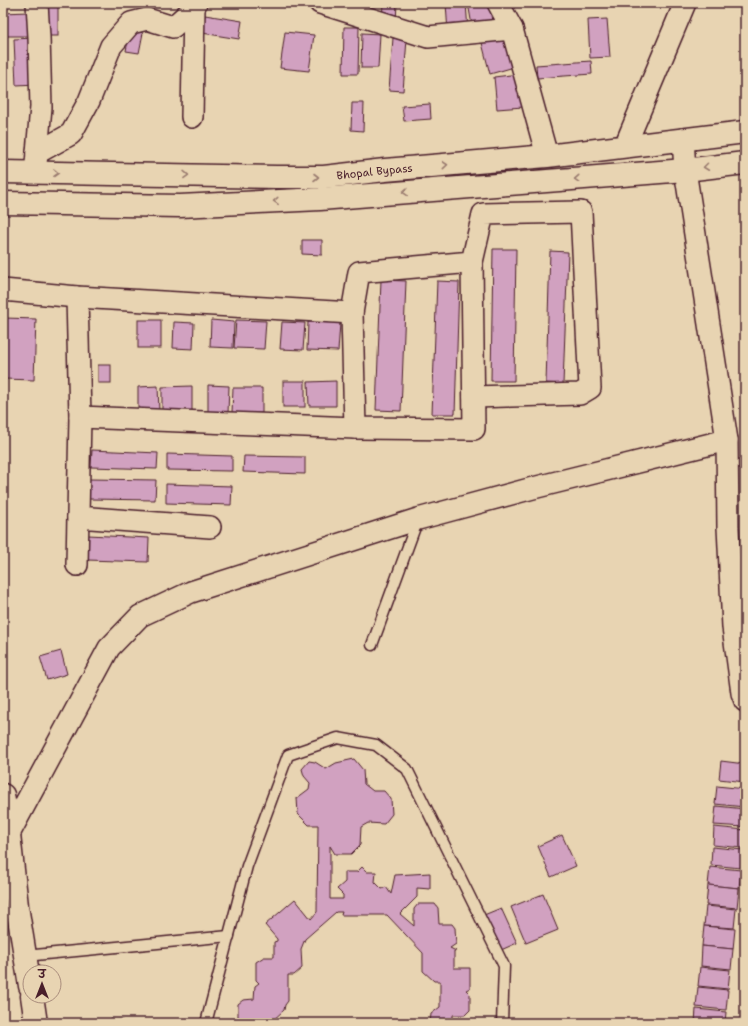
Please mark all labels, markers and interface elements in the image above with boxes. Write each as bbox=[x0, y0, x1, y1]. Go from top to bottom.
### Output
one-way arrow bbox=[442, 160, 448, 169]
street label: Bhopal Bypass bbox=[336, 161, 413, 183]
one-way arrow bbox=[703, 163, 709, 172]
one-way arrow bbox=[53, 169, 59, 177]
one-way arrow bbox=[183, 171, 189, 180]
one-way arrow bbox=[313, 173, 319, 181]
one-way arrow bbox=[574, 174, 580, 183]
one-way arrow bbox=[402, 187, 408, 196]
one-way arrow bbox=[273, 197, 279, 205]
north arrow bbox=[22, 964, 62, 1004]
text: उ bbox=[37, 967, 47, 982]

